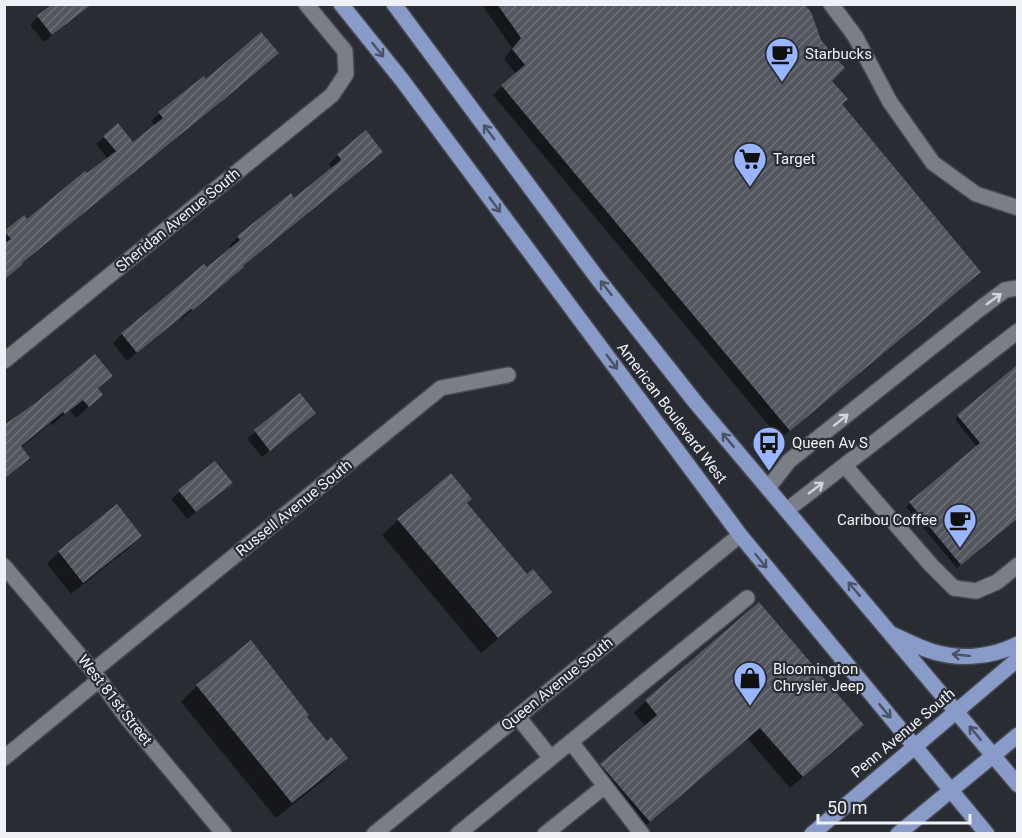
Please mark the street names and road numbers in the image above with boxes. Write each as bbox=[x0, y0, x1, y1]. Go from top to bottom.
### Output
street label: Sheridan Avenue South bbox=[112, 164, 244, 276]
street label: American Boulevard West bbox=[613, 339, 731, 487]
street label: Russell Avenue South bbox=[233, 456, 355, 560]
street label: Queen Avenue South bbox=[498, 634, 616, 734]
street label: West 81st Street bbox=[74, 651, 156, 749]
street label: Penn Avenue South bbox=[848, 685, 958, 781]

